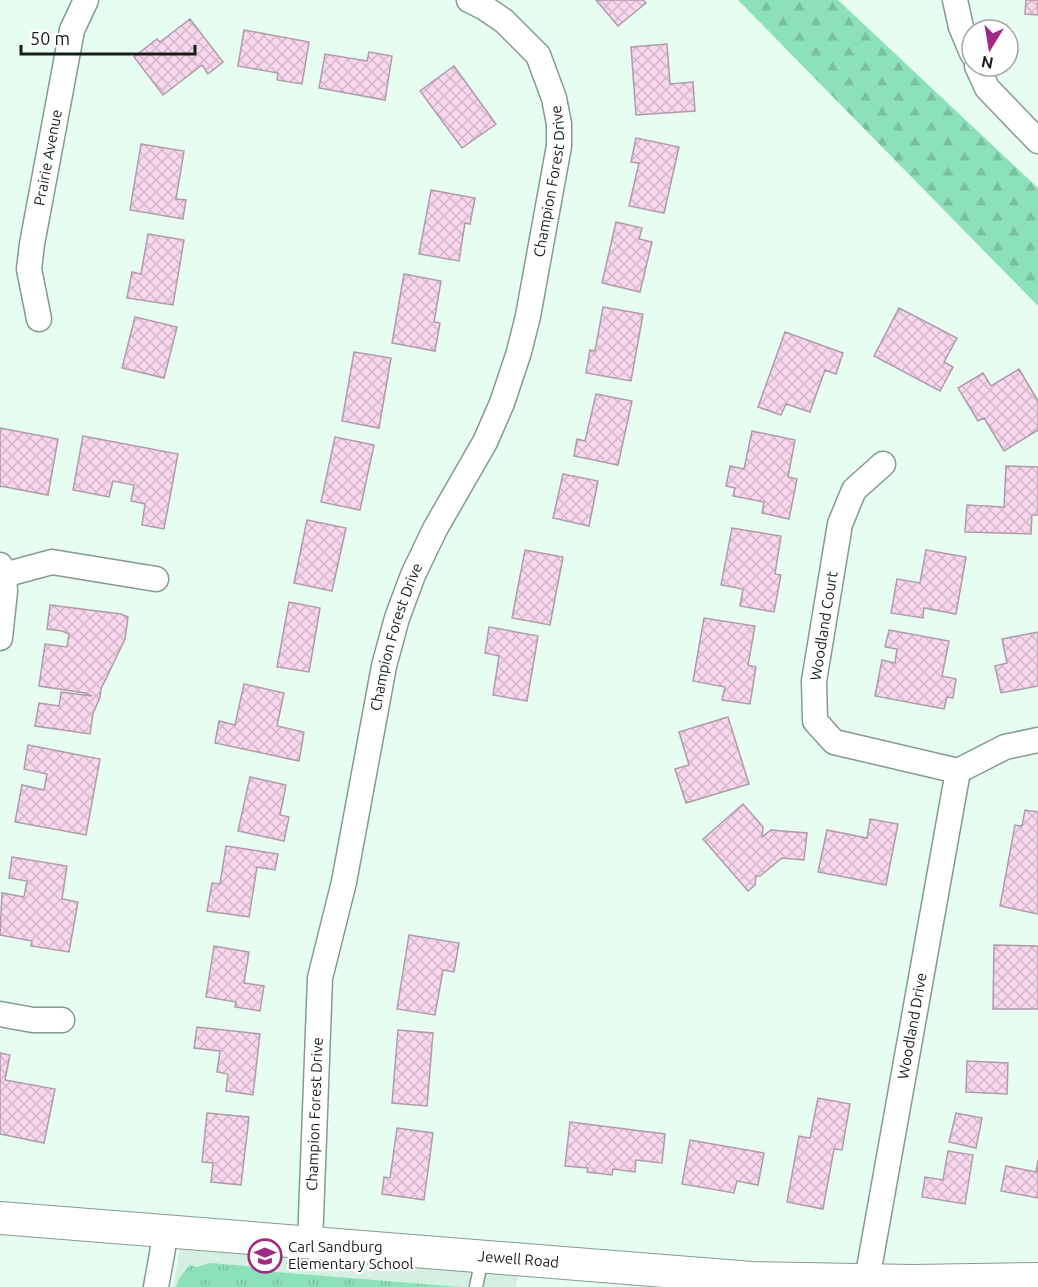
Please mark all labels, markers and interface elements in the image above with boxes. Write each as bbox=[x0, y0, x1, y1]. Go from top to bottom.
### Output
scale bar bbox=[21, 18, 195, 56]
north arrow bbox=[960, 18, 1020, 78]
text: 50 m bbox=[30, 28, 70, 48]
text: N bbox=[980, 53, 995, 73]
street label: Champion Forest Drive bbox=[530, 104, 567, 258]
street label: Prairie Avenue bbox=[30, 108, 65, 207]
street label: Champion Forest Drive bbox=[367, 560, 426, 712]
street label: Woodland Court bbox=[806, 570, 841, 682]
street label: Woodland Drive bbox=[894, 971, 930, 1081]
street label: Champion Forest Drive bbox=[303, 1037, 326, 1191]
school or university icon: Carl Sandburg Elementary School bbox=[247, 1238, 283, 1274]
place label: Carl Sandburg Elementary School bbox=[288, 1238, 414, 1272]
street label: Jewell Road bbox=[477, 1247, 560, 1271]

